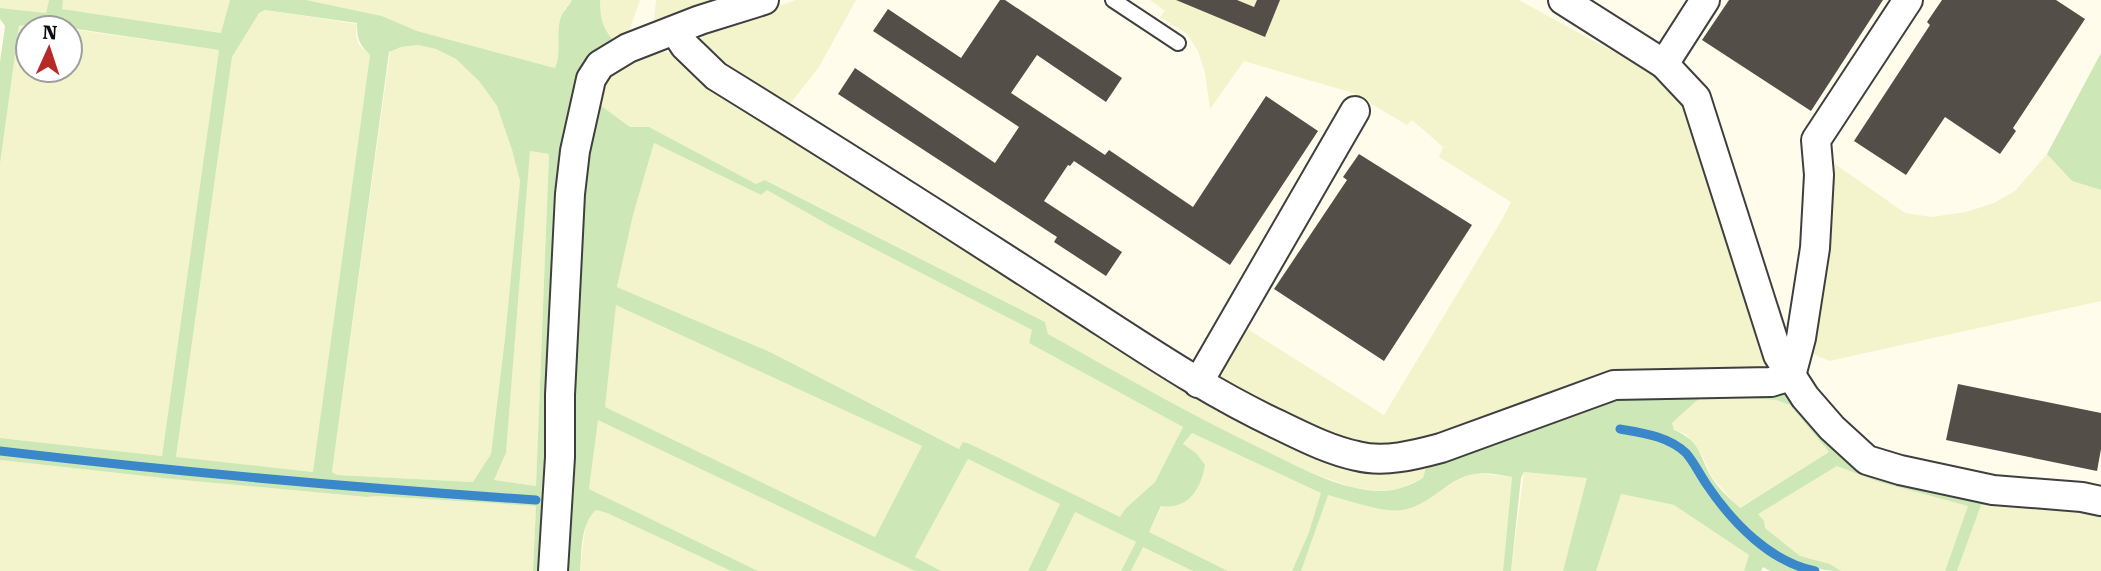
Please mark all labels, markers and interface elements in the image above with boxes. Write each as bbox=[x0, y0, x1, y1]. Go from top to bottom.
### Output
north arrow bbox=[14, 14, 84, 84]
text: N bbox=[42, 21, 58, 44]

